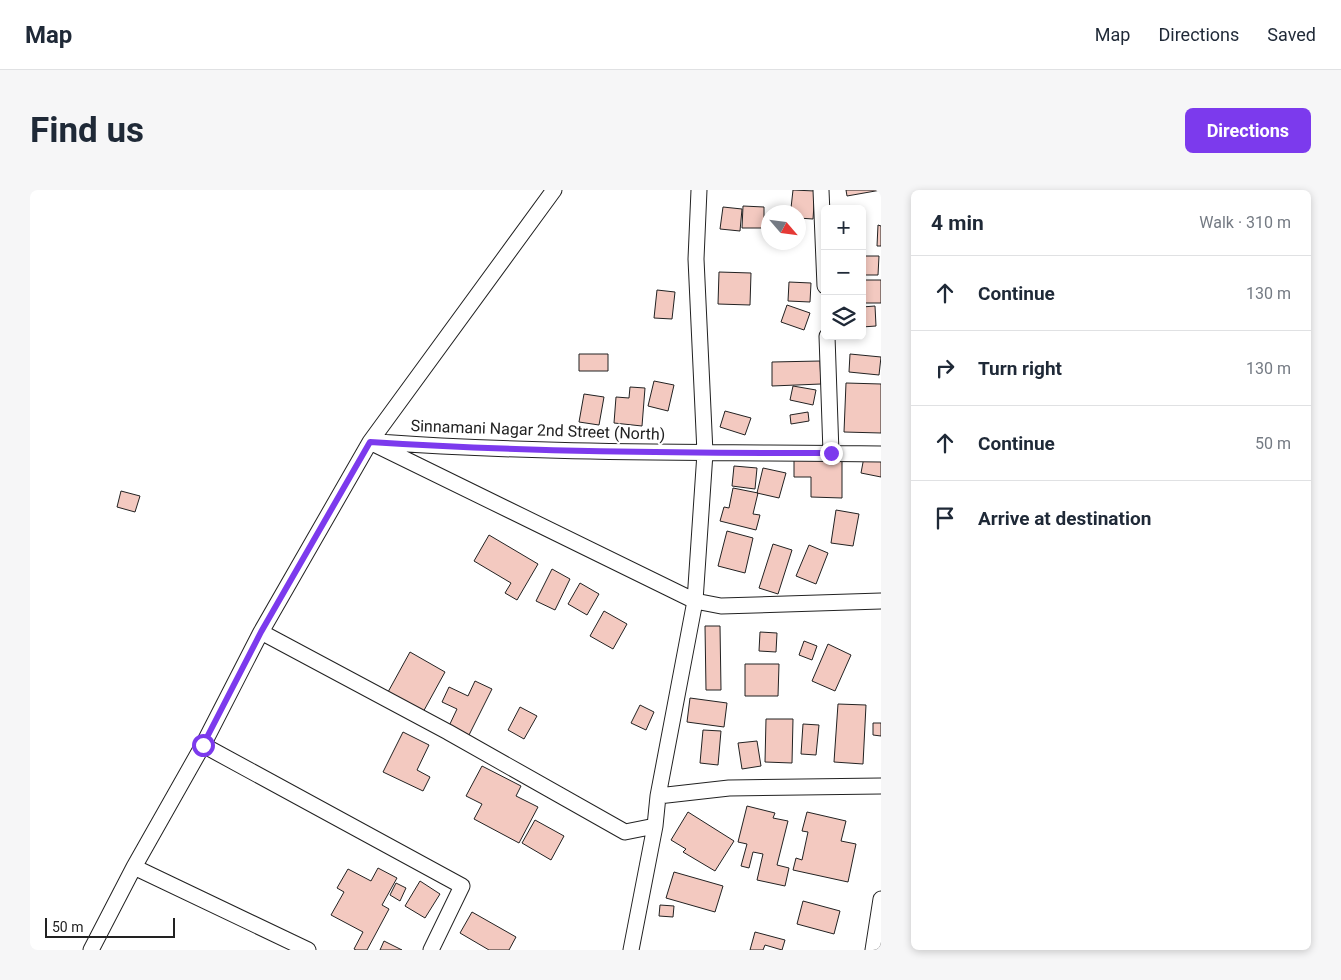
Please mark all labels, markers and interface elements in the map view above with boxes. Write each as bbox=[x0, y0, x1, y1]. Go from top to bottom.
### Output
text: Map bbox=[25, 21, 72, 49]
text: Map bbox=[1095, 24, 1130, 45]
text: Directions bbox=[1158, 24, 1239, 45]
text: Saved bbox=[1267, 24, 1316, 45]
button: Directions bbox=[1185, 108, 1311, 153]
text: Find us bbox=[30, 110, 144, 151]
north arrow bbox=[761, 205, 806, 250]
map controls bbox=[821, 205, 866, 340]
button: + bbox=[821, 205, 866, 250]
text: 4 min bbox=[931, 211, 984, 235]
text: Walk · 310 m bbox=[1199, 213, 1291, 232]
button: − bbox=[821, 250, 866, 295]
icon: ahead bbox=[931, 279, 959, 307]
text: Continue bbox=[978, 282, 1055, 305]
text: 130 m bbox=[1246, 284, 1291, 303]
button: layers bbox=[821, 295, 866, 340]
icon: right bbox=[931, 354, 959, 382]
text: Turn right bbox=[978, 357, 1062, 380]
text: 130 m bbox=[1246, 359, 1291, 378]
street label: Sinnamani Nagar 2nd Street (North) bbox=[410, 416, 666, 444]
icon: ahead bbox=[931, 429, 959, 457]
text: Continue bbox=[978, 432, 1055, 455]
text: 50 m bbox=[1255, 434, 1291, 453]
route end bbox=[820, 442, 843, 465]
icon: arrive bbox=[931, 504, 959, 532]
text: Arrive at destination bbox=[978, 507, 1151, 530]
route start bbox=[192, 734, 215, 757]
scale bar bbox=[45, 915, 175, 938]
text: 50 m bbox=[52, 919, 84, 935]

